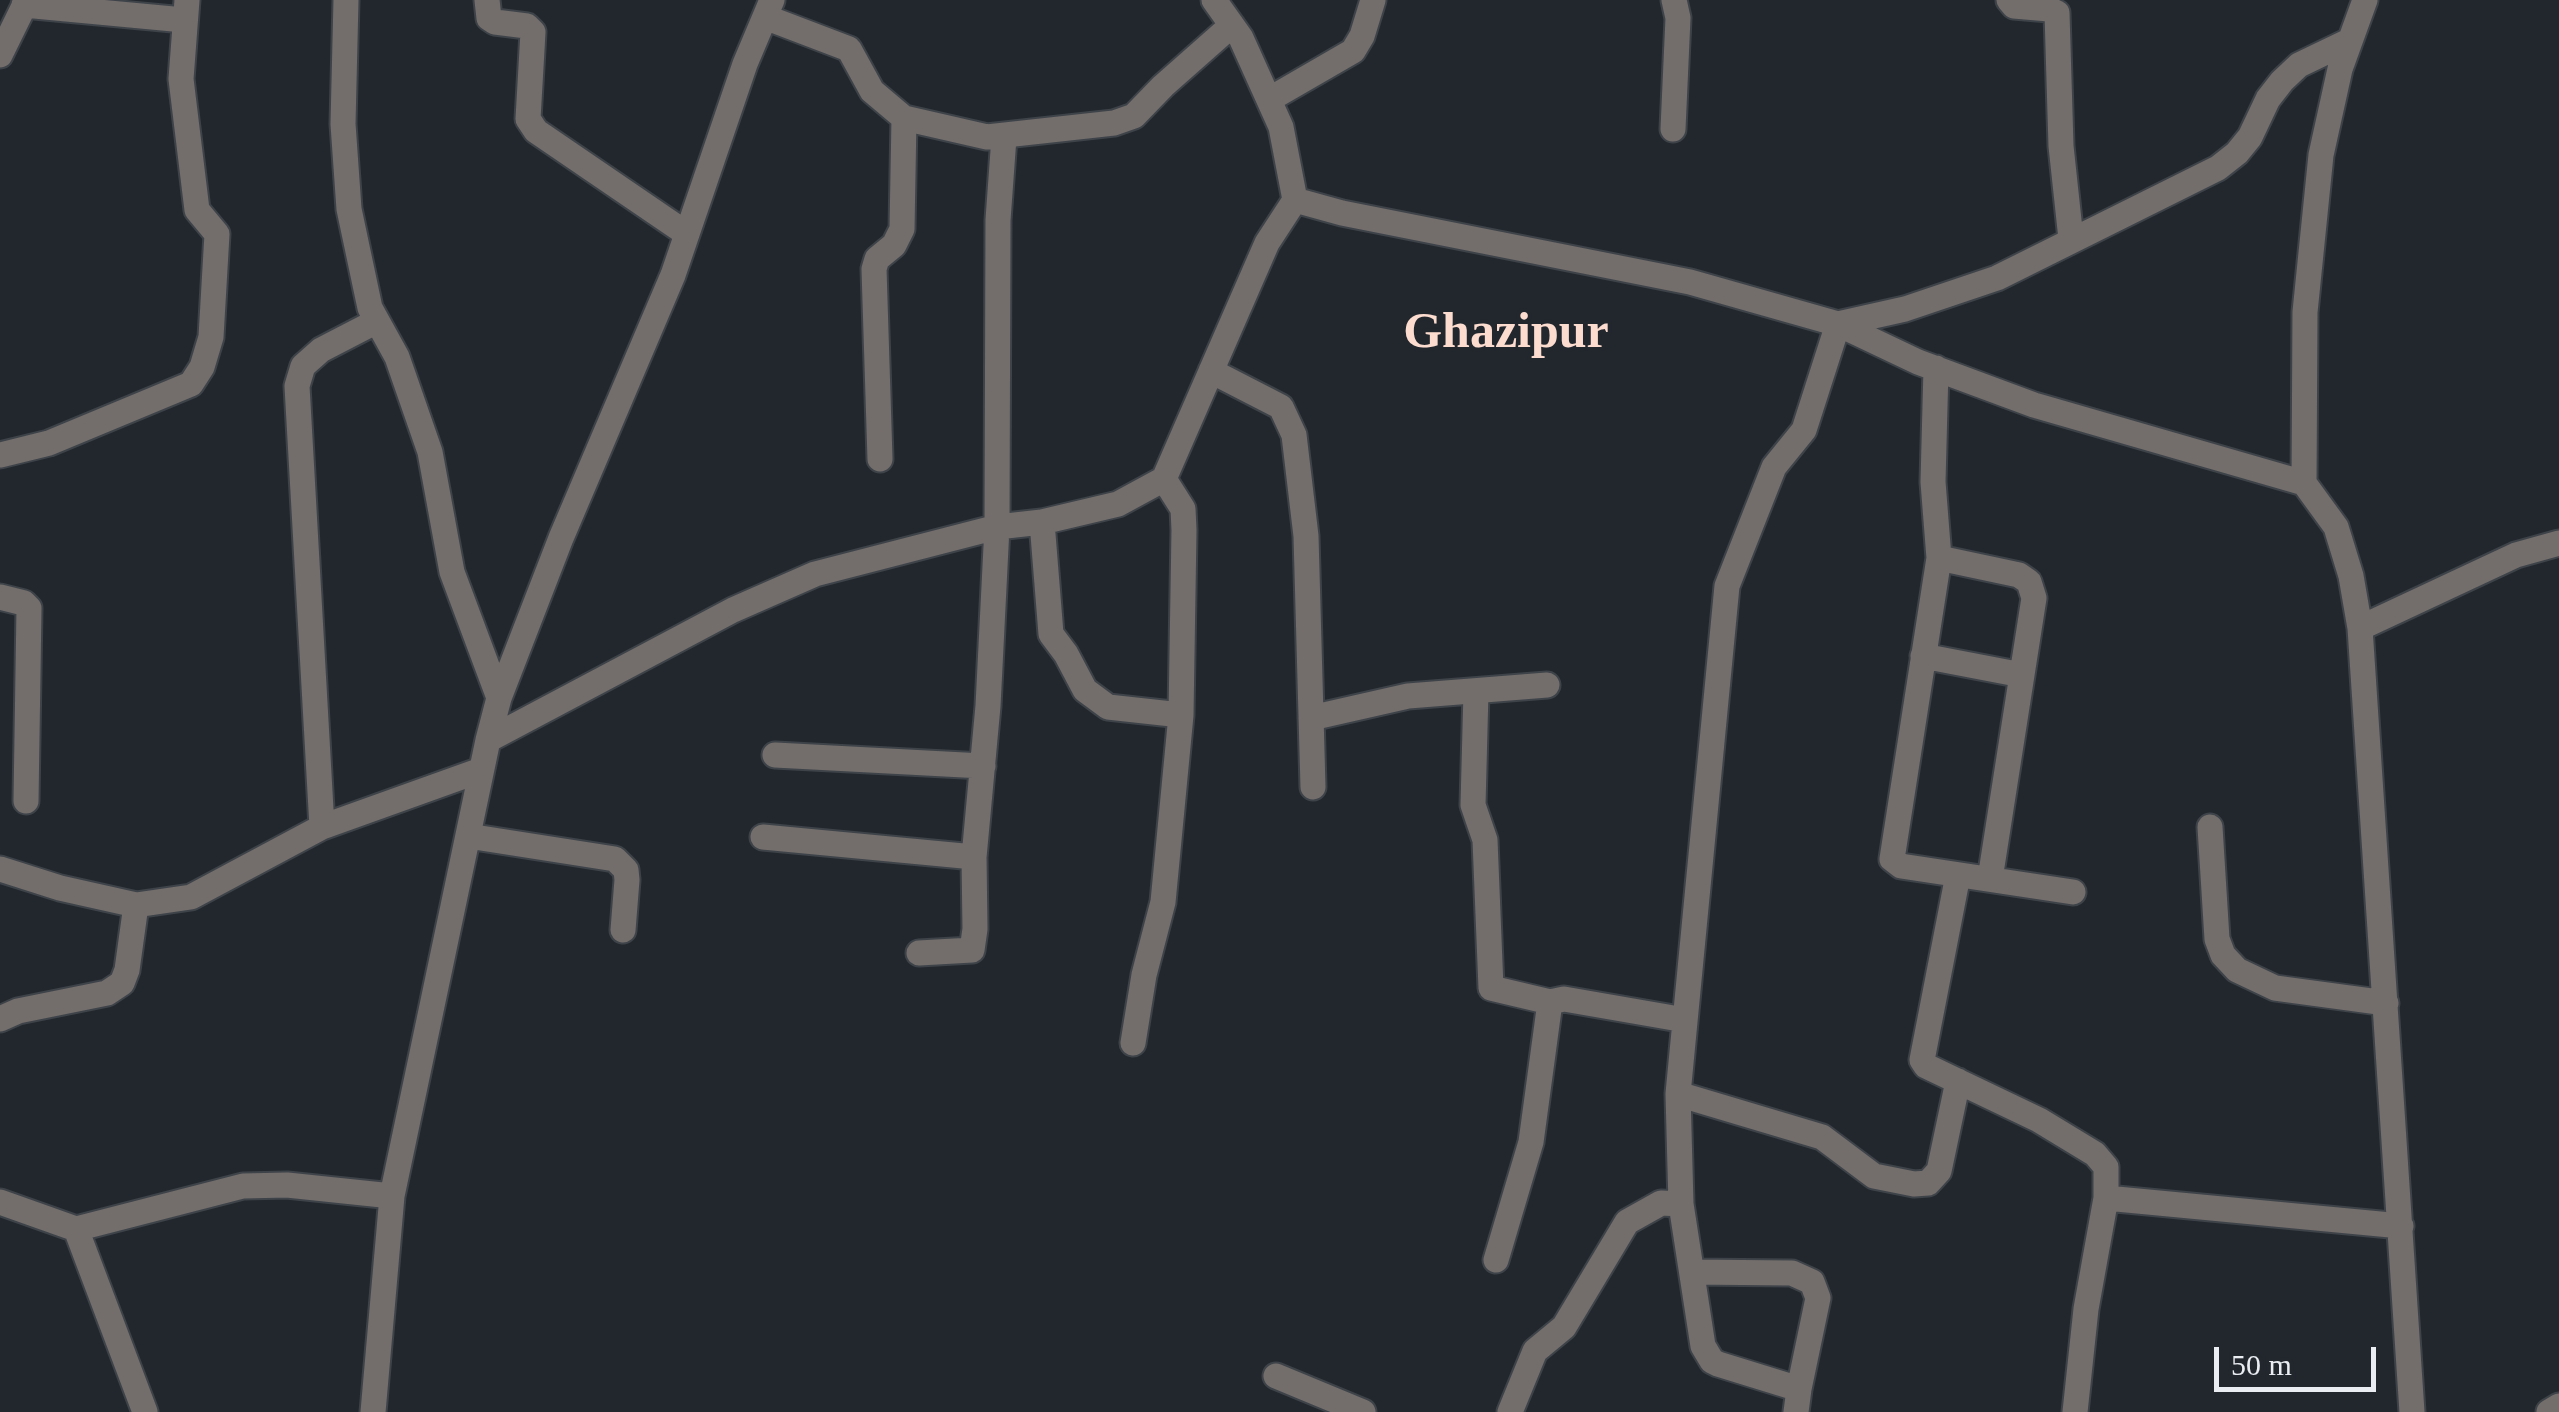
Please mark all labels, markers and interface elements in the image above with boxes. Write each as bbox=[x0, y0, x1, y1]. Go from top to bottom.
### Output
district label: Ghazipur bbox=[1393, 304, 1619, 364]
scale bar bbox=[2219, 1327, 2382, 1389]
text: 50 m bbox=[2231, 1348, 2292, 1381]

